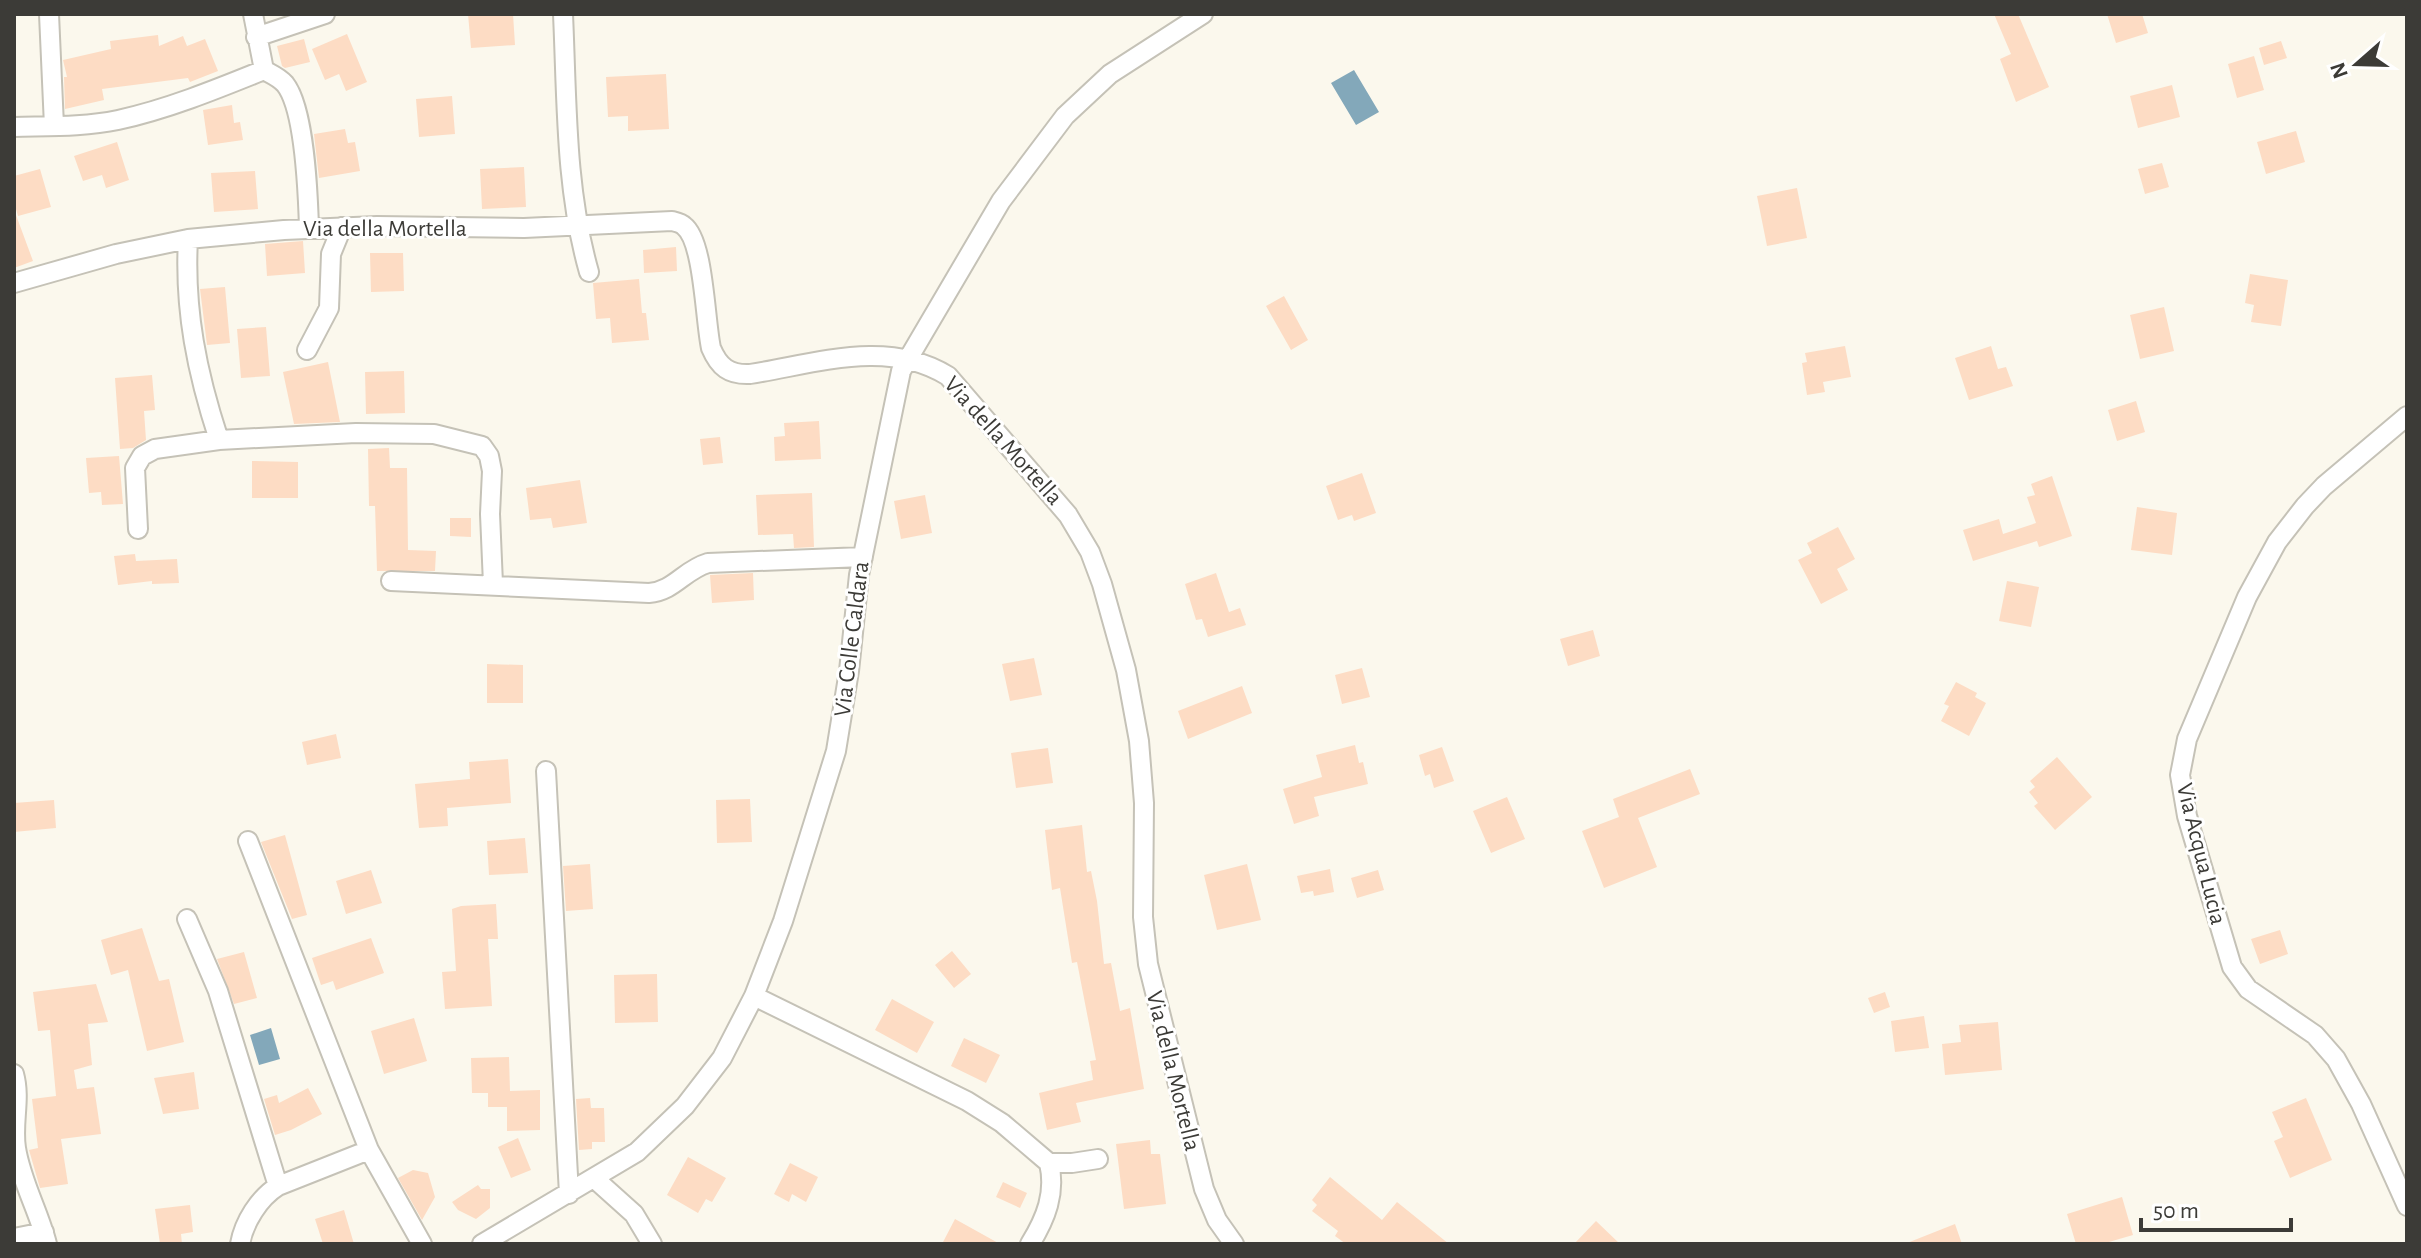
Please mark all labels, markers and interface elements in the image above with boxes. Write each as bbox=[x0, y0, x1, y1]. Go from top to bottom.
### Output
north arrow bbox=[2317, 24, 2397, 104]
text: N bbox=[2326, 60, 2352, 81]
street label: Via della Mortella bbox=[303, 217, 467, 241]
street label: Via della Mortella bbox=[939, 372, 1067, 510]
street label: Via Colle Caldara bbox=[831, 560, 873, 718]
street label: Via Acqua Lucia bbox=[2172, 781, 2230, 927]
street label: Via della Mortella bbox=[1142, 989, 1204, 1153]
scale bar bbox=[2141, 1182, 2291, 1232]
text: 50 m bbox=[2153, 1199, 2199, 1223]

